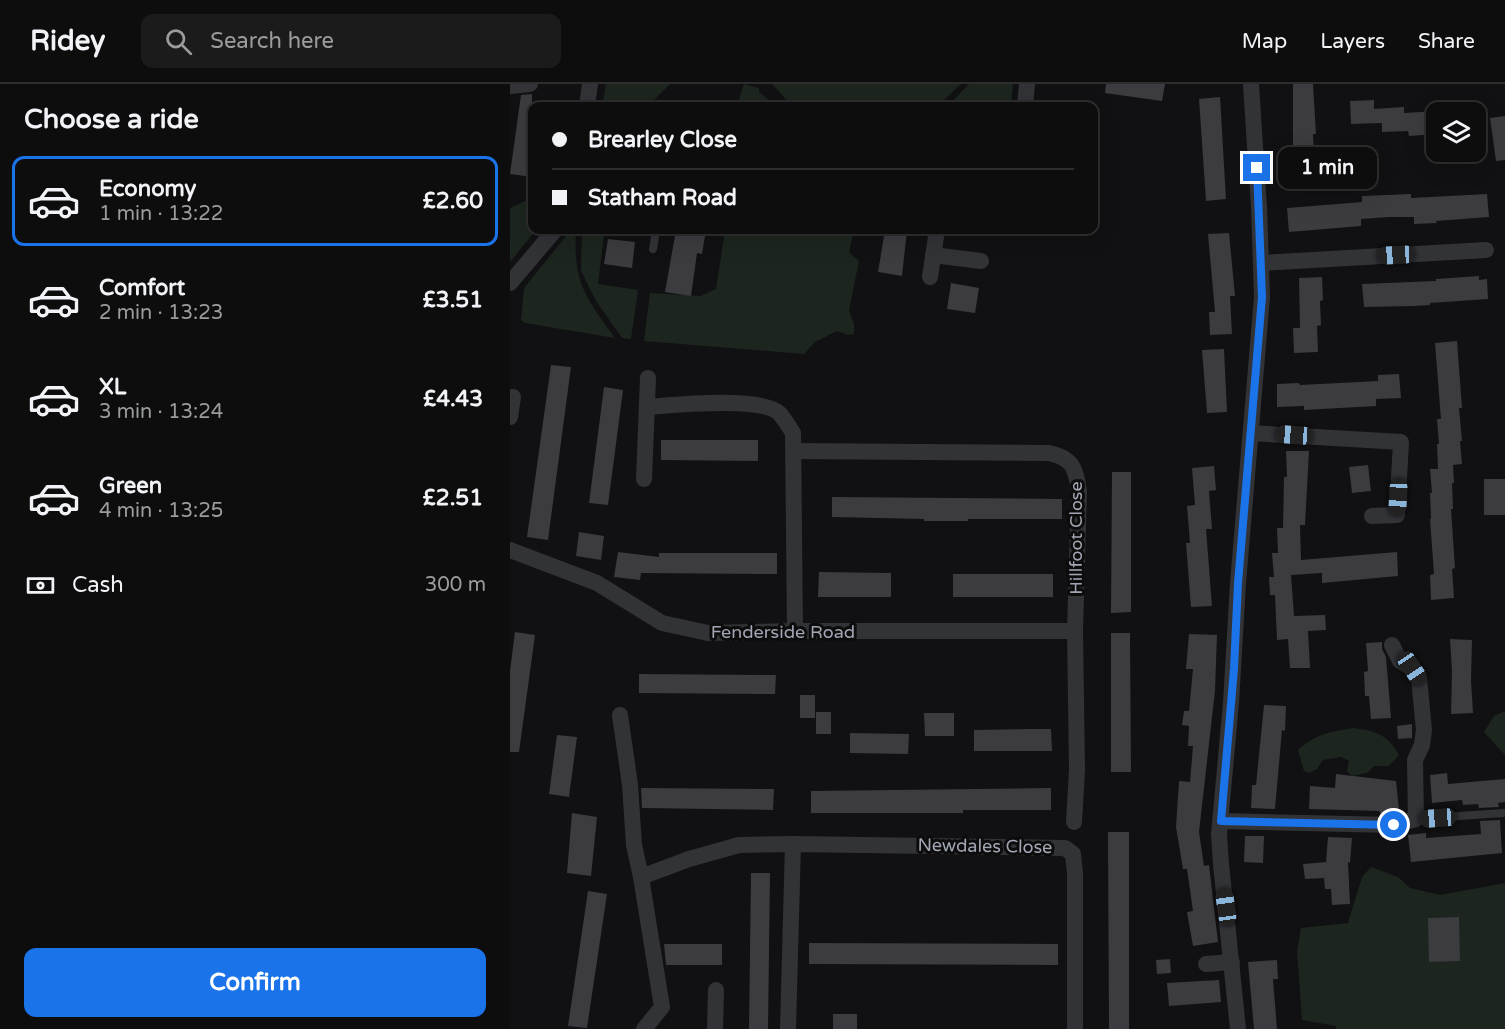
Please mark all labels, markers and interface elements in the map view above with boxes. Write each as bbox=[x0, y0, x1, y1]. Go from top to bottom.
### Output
search box bbox=[141, 14, 561, 68]
text: Ridey bbox=[30, 24, 105, 58]
icon: search bbox=[162, 25, 195, 58]
text: Search here bbox=[210, 28, 334, 54]
text: Map bbox=[1242, 29, 1287, 54]
text: Layers bbox=[1320, 29, 1385, 54]
text: Share bbox=[1418, 29, 1475, 54]
map controls bbox=[1426, 102, 1486, 162]
button: layers bbox=[1426, 102, 1486, 162]
text: Choose a ride bbox=[24, 103, 199, 136]
text: Brearley Close bbox=[588, 127, 737, 153]
callout: 1 min bbox=[1278, 147, 1377, 189]
route end bbox=[1243, 154, 1270, 181]
text: 1 min bbox=[1301, 156, 1354, 180]
icon: car bbox=[27, 174, 81, 228]
text: Economy bbox=[99, 176, 196, 202]
text: Statham Road bbox=[588, 185, 737, 211]
text: £2.60 bbox=[423, 188, 483, 214]
text: 1 min · 13:22 bbox=[99, 202, 223, 226]
car bbox=[1378, 245, 1414, 265]
icon: car bbox=[27, 273, 81, 327]
text: Comfort bbox=[99, 275, 185, 301]
text: £3.51 bbox=[423, 287, 483, 313]
text: 2 min · 13:23 bbox=[99, 301, 223, 325]
icon: car bbox=[27, 372, 81, 426]
text: XL bbox=[99, 374, 126, 400]
text: £4.43 bbox=[423, 386, 483, 412]
text: 3 min · 13:24 bbox=[99, 400, 223, 424]
car bbox=[1275, 425, 1313, 445]
icon: car bbox=[27, 471, 81, 525]
text: Green bbox=[99, 473, 162, 499]
car bbox=[1388, 479, 1408, 515]
street label: Hillfoot Close bbox=[1065, 481, 1087, 595]
text: £2.51 bbox=[423, 485, 483, 511]
text: 4 min · 13:25 bbox=[99, 499, 223, 523]
icon: cash bbox=[24, 569, 57, 602]
text: Cash bbox=[72, 572, 124, 598]
text: 300 m bbox=[425, 573, 486, 597]
street label: Fenderside Road bbox=[711, 621, 855, 643]
car bbox=[1394, 648, 1430, 688]
car bbox=[1419, 808, 1457, 828]
route start bbox=[1380, 811, 1407, 838]
street label: Newdales Close bbox=[917, 834, 1053, 858]
car bbox=[1215, 888, 1237, 926]
button: Confirm bbox=[24, 948, 486, 1017]

